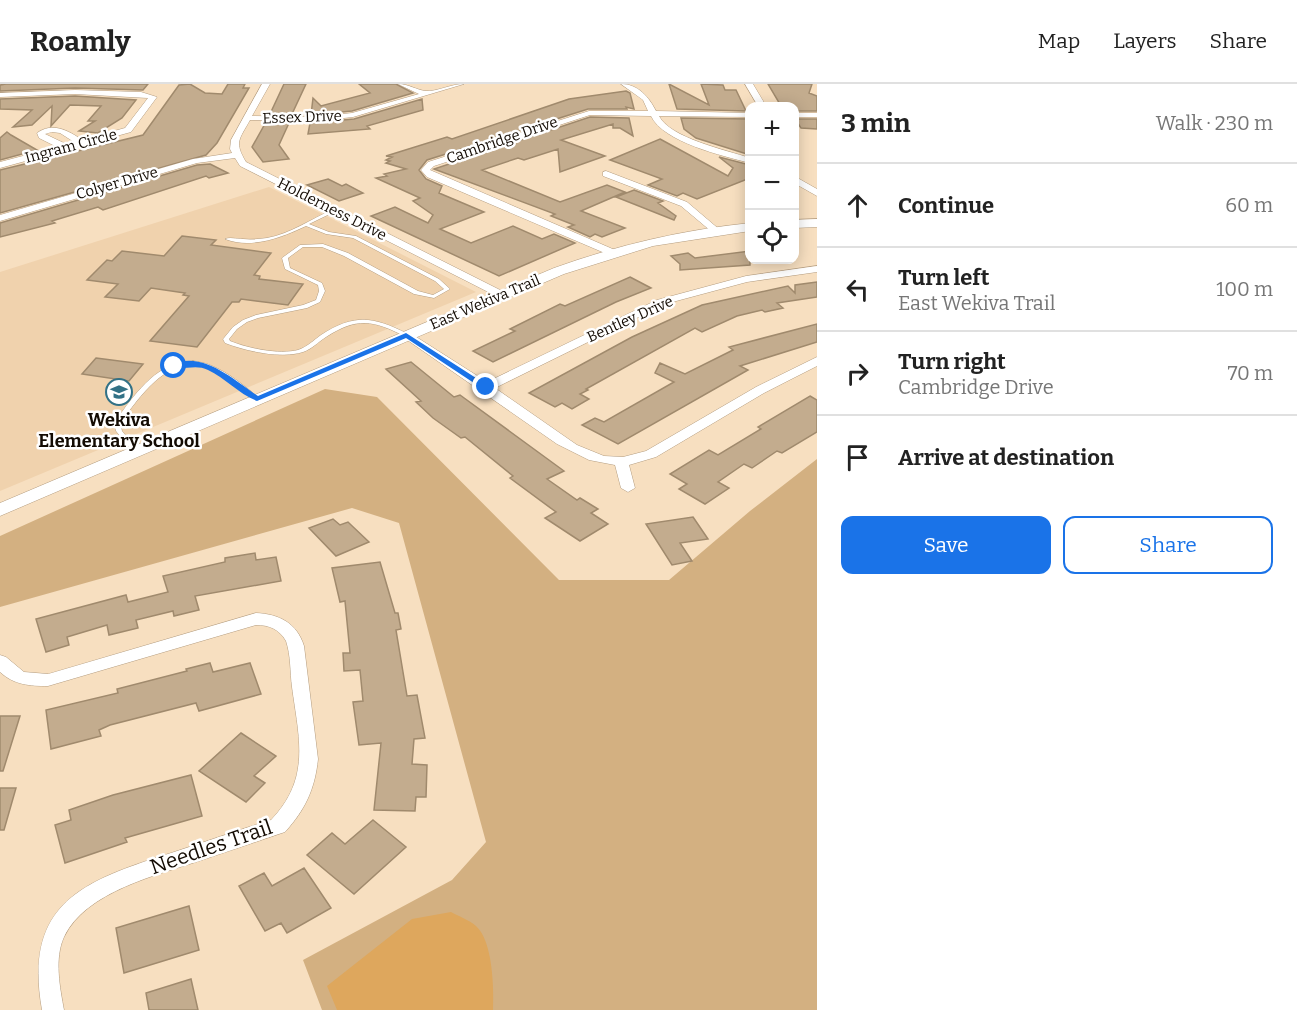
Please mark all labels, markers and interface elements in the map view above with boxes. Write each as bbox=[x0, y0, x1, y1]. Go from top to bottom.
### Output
text: Roamly bbox=[30, 25, 131, 58]
text: Map bbox=[1038, 28, 1080, 54]
text: Layers bbox=[1113, 28, 1177, 54]
text: Share bbox=[1210, 28, 1267, 54]
map controls bbox=[745, 102, 799, 264]
button: + bbox=[745, 102, 799, 156]
street label: Essex Drive bbox=[262, 107, 342, 127]
text: 3 min bbox=[841, 108, 910, 139]
text: Walk · 230 m bbox=[1156, 111, 1273, 135]
street label: Cambridge Drive bbox=[444, 112, 560, 168]
street label: Ingram Circle bbox=[23, 125, 119, 167]
button: − bbox=[745, 156, 799, 210]
street label: Colyer Drive bbox=[74, 163, 160, 203]
street label: Holderness Drive bbox=[274, 174, 390, 244]
icon: ahead bbox=[841, 189, 874, 222]
text: Continue bbox=[898, 192, 994, 219]
text: 60 m bbox=[1225, 193, 1273, 217]
button: locate bbox=[745, 210, 799, 264]
text: Turn left bbox=[898, 264, 990, 291]
street label: East Wekiva Trail bbox=[427, 271, 543, 333]
icon: left bbox=[841, 273, 874, 306]
text: 100 m bbox=[1216, 277, 1273, 301]
text: East Wekiva Trail bbox=[898, 291, 1056, 315]
street label: Bentley Drive bbox=[584, 292, 676, 346]
text: Turn right bbox=[898, 348, 1006, 375]
route start bbox=[160, 352, 186, 378]
icon: right bbox=[841, 357, 874, 390]
text: 70 m bbox=[1227, 361, 1273, 385]
route end bbox=[472, 373, 498, 399]
text: Cambridge Drive bbox=[898, 375, 1054, 399]
school or university icon: Wekiva Elementary School bbox=[104, 377, 134, 407]
place label: Wekiva Elementary School bbox=[38, 409, 200, 452]
icon: arrive bbox=[841, 441, 874, 474]
text: Arrive at destination bbox=[898, 444, 1114, 471]
button: Save bbox=[841, 516, 1051, 574]
button: Share bbox=[1063, 516, 1273, 574]
street label: Needles Trail bbox=[146, 814, 276, 880]

